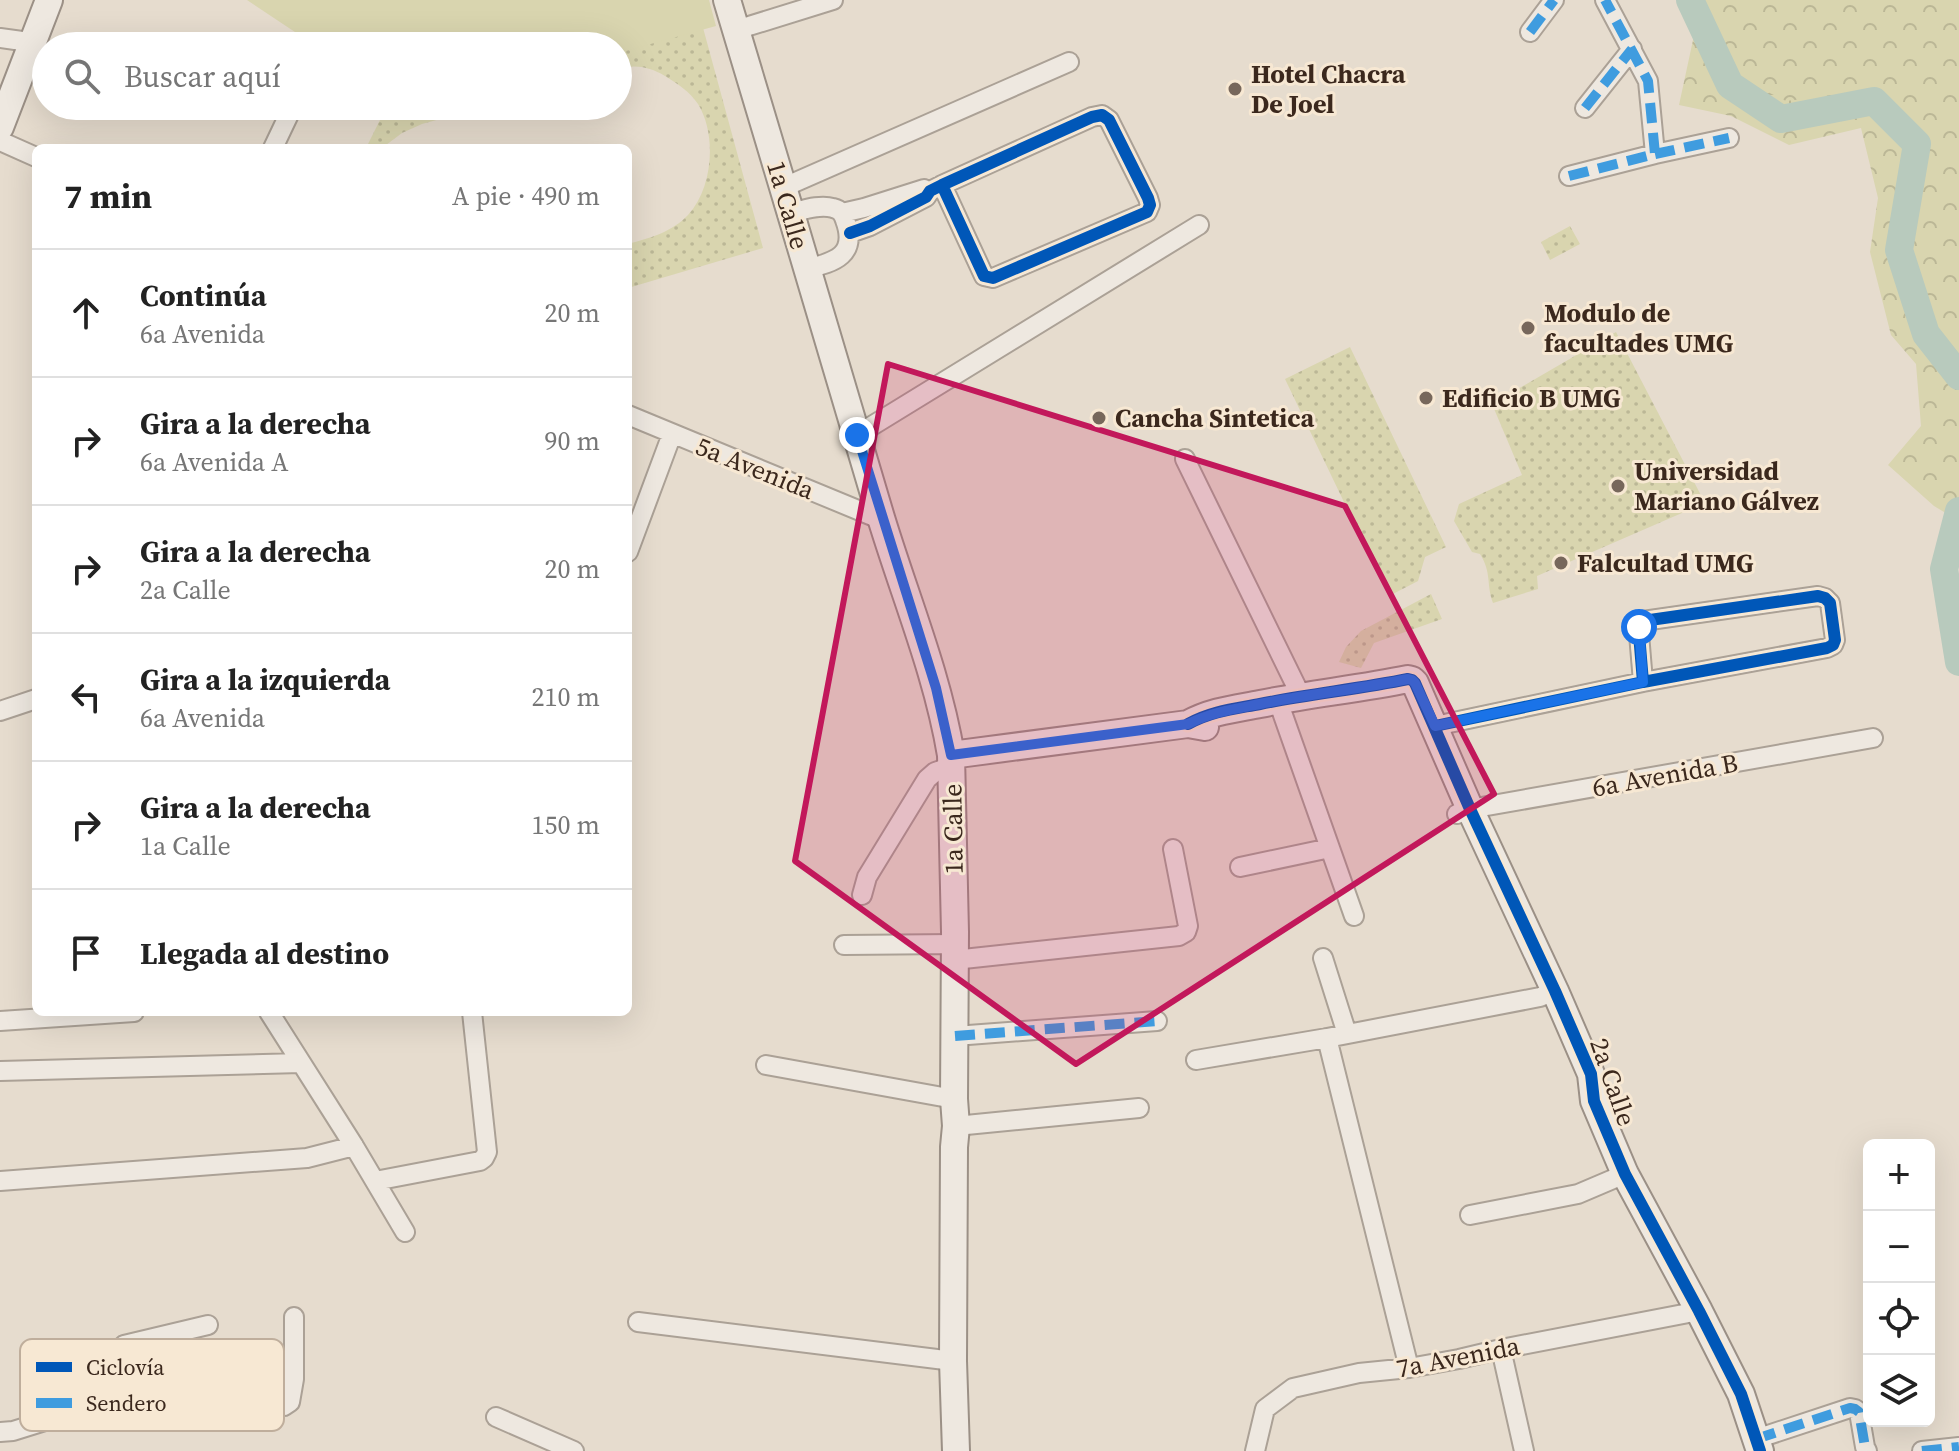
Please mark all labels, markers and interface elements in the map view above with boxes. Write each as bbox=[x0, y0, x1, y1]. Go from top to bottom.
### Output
search box bbox=[32, 32, 632, 120]
icon: search bbox=[60, 54, 104, 98]
text: Buscar aquí bbox=[124, 56, 281, 97]
place label: Hotel Chacra De Joel bbox=[1251, 56, 1406, 122]
marker: Hotel Chacra De Joel bbox=[1226, 80, 1244, 98]
street label: 1a Calle bbox=[758, 156, 818, 254]
text: 7 min bbox=[64, 173, 152, 219]
text: A pie · 490 m bbox=[452, 178, 600, 214]
text: Continúa bbox=[140, 275, 267, 316]
icon: ahead bbox=[64, 291, 108, 335]
text: 20 m bbox=[545, 295, 600, 331]
place label: Modulo de facultades UMG bbox=[1544, 295, 1734, 361]
text: 6a Avenida bbox=[140, 316, 265, 352]
marker: Modulo de facultades UMG bbox=[1519, 319, 1537, 337]
place label: Edificio B UMG bbox=[1442, 380, 1621, 416]
marker: Edificio B UMG bbox=[1417, 389, 1435, 407]
place label: Cancha Sintetica bbox=[1115, 400, 1314, 436]
text: Gira a la derecha bbox=[140, 403, 371, 444]
marker: Cancha Sintetica bbox=[1090, 409, 1108, 427]
route end bbox=[839, 417, 875, 453]
icon: right bbox=[64, 419, 108, 463]
text: 90 m bbox=[545, 423, 600, 459]
street label: 5a Avenida bbox=[690, 428, 820, 508]
text: 6a Avenida A bbox=[140, 444, 288, 480]
place label: Universidad Mariano Gálvez bbox=[1634, 453, 1819, 519]
marker: Universidad Mariano Gálvez bbox=[1609, 477, 1627, 495]
text: Gira a la derecha bbox=[140, 531, 371, 572]
place label: Falcultad UMG bbox=[1577, 545, 1754, 581]
icon: right bbox=[64, 547, 108, 591]
text: 20 m bbox=[545, 551, 600, 587]
marker: Falcultad UMG bbox=[1552, 554, 1570, 572]
text: 2a Calle bbox=[140, 572, 231, 608]
route start bbox=[1621, 609, 1657, 645]
text: Gira a la izquierda bbox=[140, 659, 390, 700]
icon: left bbox=[64, 675, 108, 719]
text: 210 m bbox=[532, 679, 600, 715]
text: 6a Avenida bbox=[140, 700, 265, 736]
street label: 6a Avenida B bbox=[1589, 744, 1741, 806]
street label: 1a Calle bbox=[934, 783, 972, 875]
text: Gira a la derecha bbox=[140, 787, 371, 828]
icon: right bbox=[64, 803, 108, 847]
text: 150 m bbox=[532, 807, 600, 843]
text: 1a Calle bbox=[140, 828, 231, 864]
icon: arrive bbox=[64, 931, 108, 975]
text: Llegada al destino bbox=[140, 933, 389, 974]
street label: 2a Calle bbox=[1581, 1033, 1645, 1131]
map controls bbox=[1863, 1139, 1935, 1427]
button: + bbox=[1863, 1139, 1935, 1211]
button: − bbox=[1863, 1211, 1935, 1283]
button: locate bbox=[1863, 1283, 1935, 1355]
street label: 7a Avenida bbox=[1393, 1327, 1524, 1387]
legend bbox=[20, 1339, 284, 1431]
text: Ciclovía bbox=[86, 1352, 165, 1382]
button: layers bbox=[1863, 1355, 1935, 1427]
text: Sendero bbox=[86, 1388, 167, 1418]

